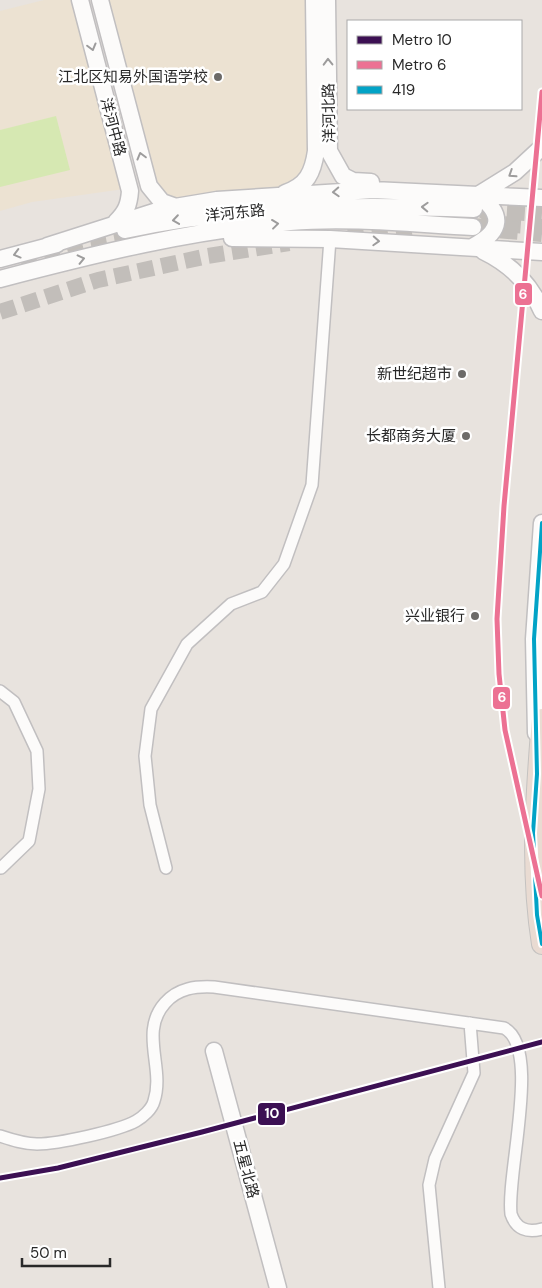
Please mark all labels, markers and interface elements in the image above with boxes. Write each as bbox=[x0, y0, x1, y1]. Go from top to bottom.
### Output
legend bbox=[347, 20, 522, 110]
text: Metro 10 bbox=[392, 30, 452, 50]
one-way arrow bbox=[86, 43, 97, 52]
text: Metro 6 bbox=[392, 55, 446, 75]
one-way arrow bbox=[323, 58, 333, 66]
place label: 江北区知易外国语学校 bbox=[58, 67, 208, 87]
marker: 江北区知易外国语学校 bbox=[212, 71, 224, 83]
text: 419 bbox=[392, 80, 415, 100]
street label: 洋河北路 bbox=[318, 83, 340, 143]
street label: 洋河中路 bbox=[96, 95, 130, 159]
one-way arrow bbox=[137, 152, 147, 160]
one-way arrow bbox=[508, 167, 517, 177]
one-way arrow bbox=[332, 187, 340, 198]
street label: 洋河东路 bbox=[204, 200, 266, 226]
one-way arrow bbox=[421, 202, 429, 212]
one-way arrow bbox=[172, 214, 180, 225]
one-way arrow bbox=[272, 219, 280, 230]
one-way arrow bbox=[372, 236, 380, 246]
one-way arrow bbox=[14, 249, 22, 259]
one-way arrow bbox=[77, 254, 86, 265]
line badge: 6 bbox=[514, 282, 533, 306]
text: 6 bbox=[519, 285, 528, 303]
place label: 新世纪超市 bbox=[377, 364, 452, 384]
marker: 新世纪超市 bbox=[456, 368, 468, 380]
place label: 长都商务大厦 bbox=[366, 426, 456, 446]
marker: 长都商务大厦 bbox=[460, 430, 472, 442]
place label: 兴业银行 bbox=[405, 606, 465, 626]
marker: 兴业银行 bbox=[469, 610, 481, 622]
line badge: 6 bbox=[492, 686, 511, 710]
text: 6 bbox=[498, 688, 507, 706]
line badge: 10 bbox=[257, 1102, 286, 1126]
text: 10 bbox=[265, 1104, 280, 1122]
street label: 五星北路 bbox=[229, 1137, 263, 1201]
scale bar bbox=[22, 1236, 110, 1268]
text: 50 m bbox=[30, 1243, 67, 1263]

